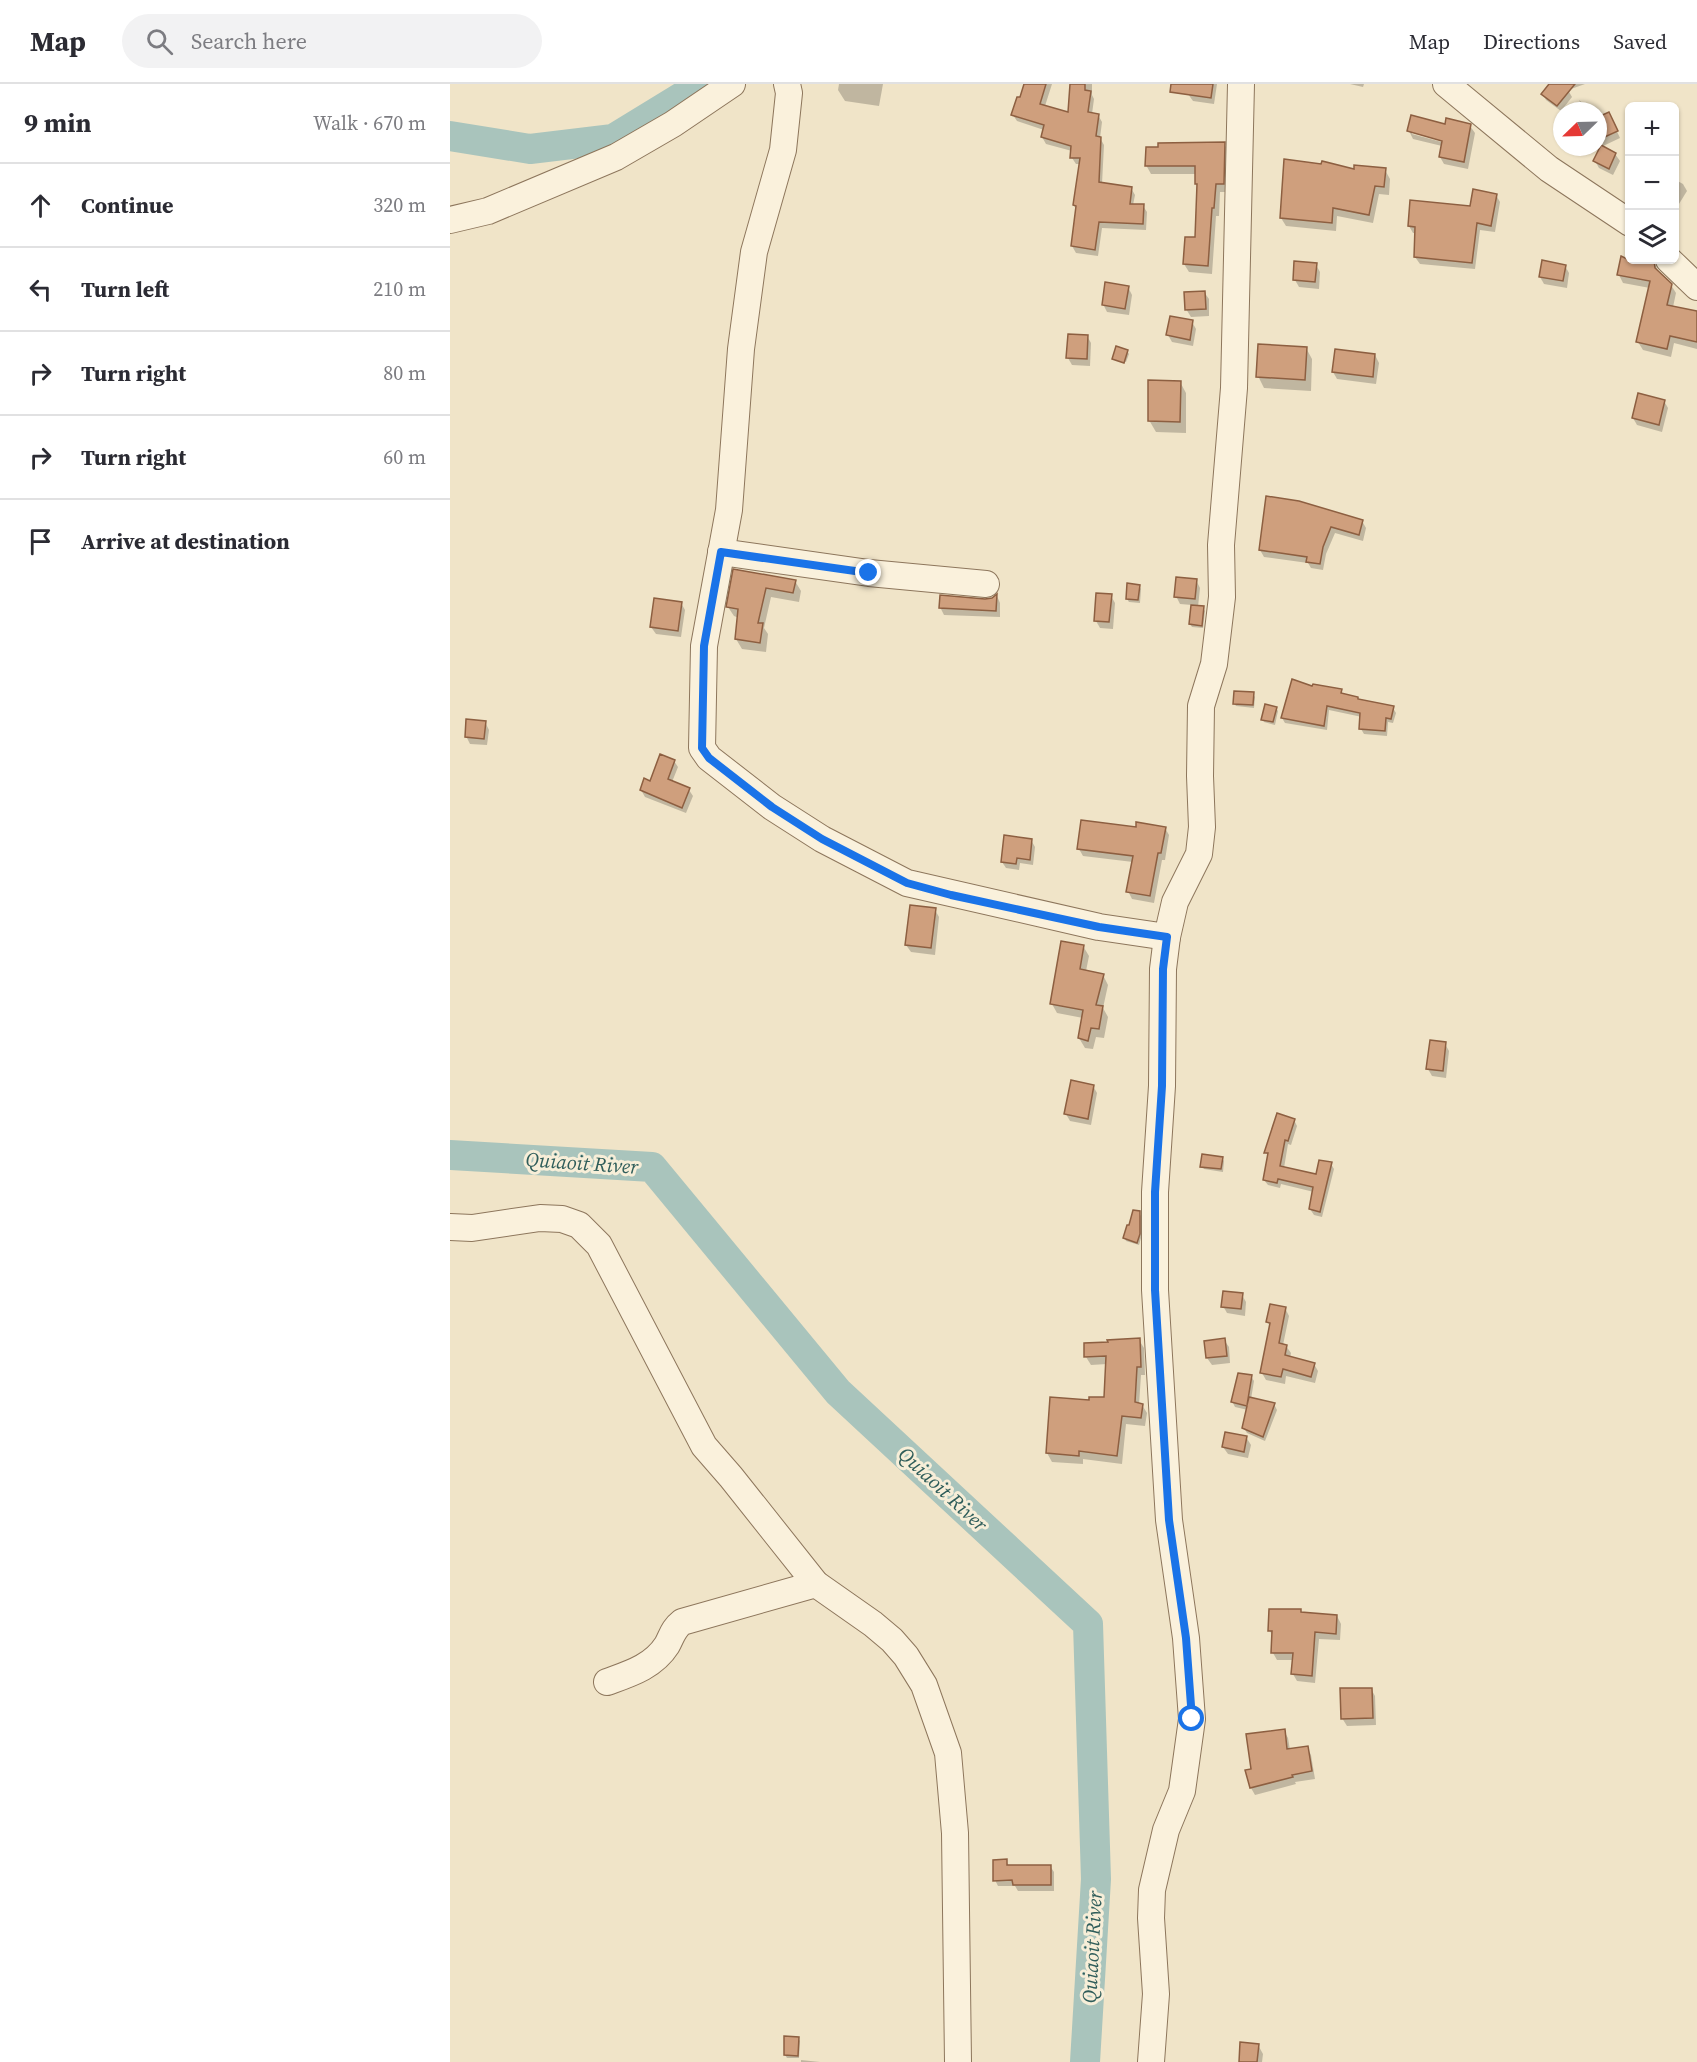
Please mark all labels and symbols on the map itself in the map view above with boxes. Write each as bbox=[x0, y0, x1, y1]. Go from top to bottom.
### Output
north arrow bbox=[1553, 102, 1607, 156]
route end bbox=[855, 559, 881, 585]
water label: Quiaoit River bbox=[525, 1145, 640, 1181]
water label: Quiaoit River bbox=[892, 1440, 994, 1538]
route start bbox=[1178, 1705, 1204, 1731]
water label: Quiaoit River bbox=[1075, 1889, 1109, 2004]

